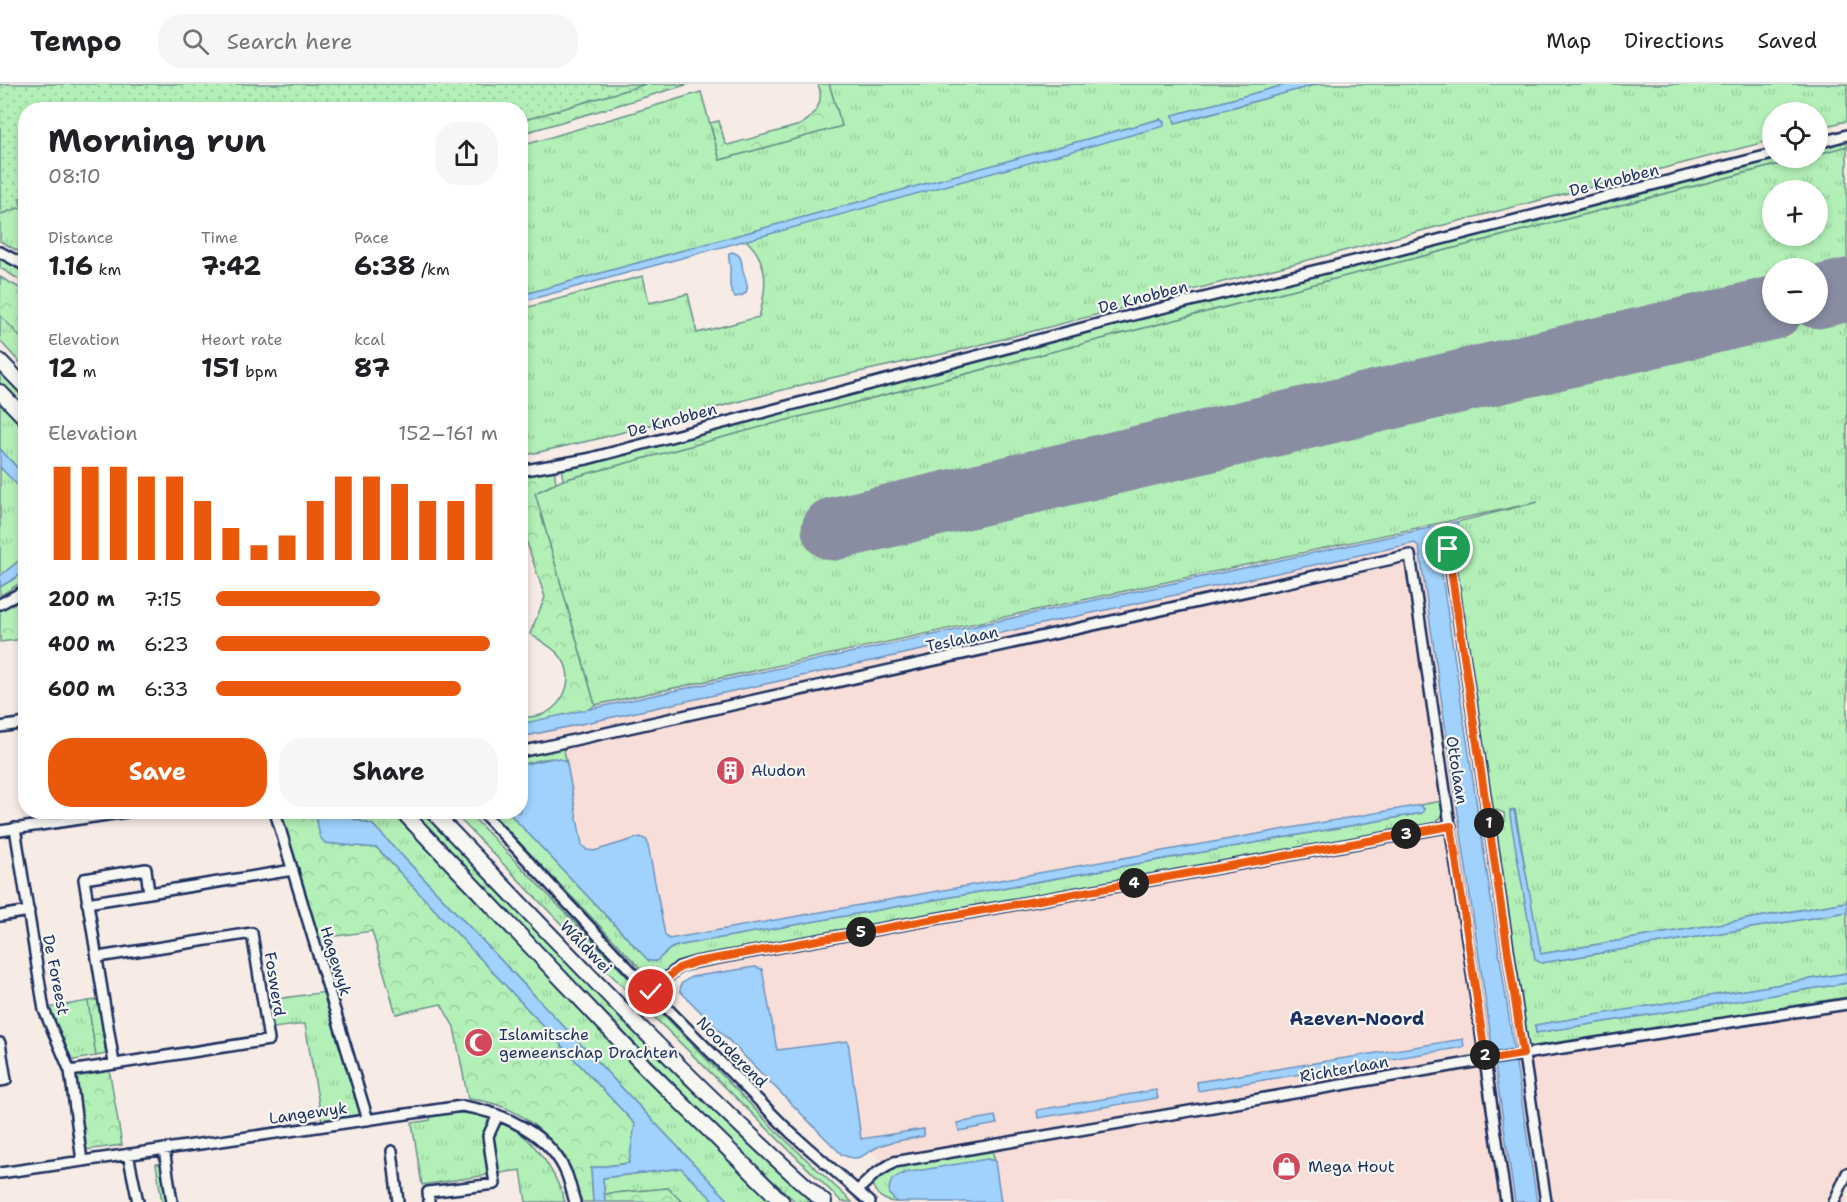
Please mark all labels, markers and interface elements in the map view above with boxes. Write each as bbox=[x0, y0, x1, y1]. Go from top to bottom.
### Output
search box bbox=[158, 14, 578, 68]
text: Tempo bbox=[30, 22, 122, 60]
icon: search bbox=[179, 25, 212, 58]
text: Search here bbox=[227, 27, 352, 56]
text: Map bbox=[1546, 27, 1591, 55]
text: Directions bbox=[1624, 27, 1724, 55]
text: Saved bbox=[1757, 27, 1817, 55]
map controls bbox=[1762, 102, 1828, 324]
button: locate bbox=[1762, 102, 1828, 168]
text: Morning run bbox=[48, 118, 266, 163]
button: share bbox=[435, 122, 498, 185]
street label: De Knobben bbox=[1567, 159, 1661, 201]
text: 08:10 bbox=[48, 163, 101, 189]
button: + bbox=[1762, 180, 1828, 246]
text: Distance bbox=[48, 227, 114, 248]
text: Time bbox=[201, 227, 238, 248]
text: Pace bbox=[354, 227, 389, 248]
text: 1.16 bbox=[48, 248, 93, 283]
text: 7:42 bbox=[201, 248, 261, 283]
text: 6:38 bbox=[354, 248, 416, 283]
button: − bbox=[1762, 258, 1828, 324]
text: km bbox=[93, 259, 121, 280]
text: /km bbox=[416, 259, 450, 280]
street label: De Knobben bbox=[1096, 276, 1190, 318]
text: Elevation bbox=[48, 329, 120, 350]
text: Heart rate bbox=[201, 329, 283, 350]
text: kcal bbox=[354, 329, 385, 350]
text: 12 bbox=[48, 350, 77, 385]
text: 151 bbox=[201, 350, 240, 385]
text: 87 bbox=[354, 350, 390, 385]
text: m bbox=[77, 361, 96, 382]
text: bpm bbox=[240, 361, 277, 382]
street label: De Knobben bbox=[625, 398, 719, 442]
text: Elevation bbox=[48, 420, 138, 446]
text: 152–161 m bbox=[398, 420, 498, 446]
pin bbox=[1422, 523, 1473, 574]
icon: arrive bbox=[1431, 532, 1464, 565]
text: 200 m bbox=[48, 586, 115, 612]
text: 7:15 bbox=[144, 586, 182, 612]
street label: Teslalaan bbox=[924, 621, 1000, 657]
text: 400 m bbox=[48, 631, 115, 657]
text: 6:23 bbox=[144, 631, 189, 657]
text: 600 m bbox=[48, 676, 115, 702]
text: 6:33 bbox=[144, 676, 189, 702]
street label: Ottolaan bbox=[1441, 734, 1473, 806]
button: Save bbox=[48, 738, 267, 807]
button: Share bbox=[279, 738, 498, 807]
building icon: Aludon bbox=[714, 754, 746, 786]
place label: Aludon bbox=[751, 760, 806, 781]
pin: 1 bbox=[1474, 808, 1504, 838]
text: 1 bbox=[1485, 812, 1493, 833]
pin: 3 bbox=[1391, 819, 1421, 849]
text: 3 bbox=[1400, 823, 1412, 844]
pin: 4 bbox=[1119, 868, 1149, 898]
text: 4 bbox=[1128, 872, 1140, 893]
street label: Wâldwei bbox=[555, 916, 617, 978]
pin: 5 bbox=[846, 917, 876, 947]
text: 5 bbox=[856, 921, 866, 942]
street label: Hagewyk bbox=[315, 923, 357, 999]
street label: De Foreest bbox=[38, 933, 74, 1017]
street label: Foswerd bbox=[260, 950, 290, 1018]
pin bbox=[625, 966, 676, 1017]
icon: check bbox=[634, 975, 667, 1008]
district label: Azeven-Noord bbox=[1289, 1007, 1425, 1031]
street label: Noorderend bbox=[692, 1012, 772, 1092]
place label: Islamitsche gemeenschap Drachten bbox=[499, 1024, 678, 1063]
mosque icon: Islamitsche gemeenschap Drachten bbox=[462, 1027, 494, 1059]
pin: 2 bbox=[1470, 1040, 1500, 1070]
text: 2 bbox=[1479, 1044, 1491, 1065]
street label: Richterlaan bbox=[1298, 1051, 1390, 1087]
street label: Langewyk bbox=[267, 1097, 349, 1129]
shop icon: Mega Hout bbox=[1271, 1150, 1303, 1182]
place label: Mega Hout bbox=[1308, 1156, 1395, 1177]

